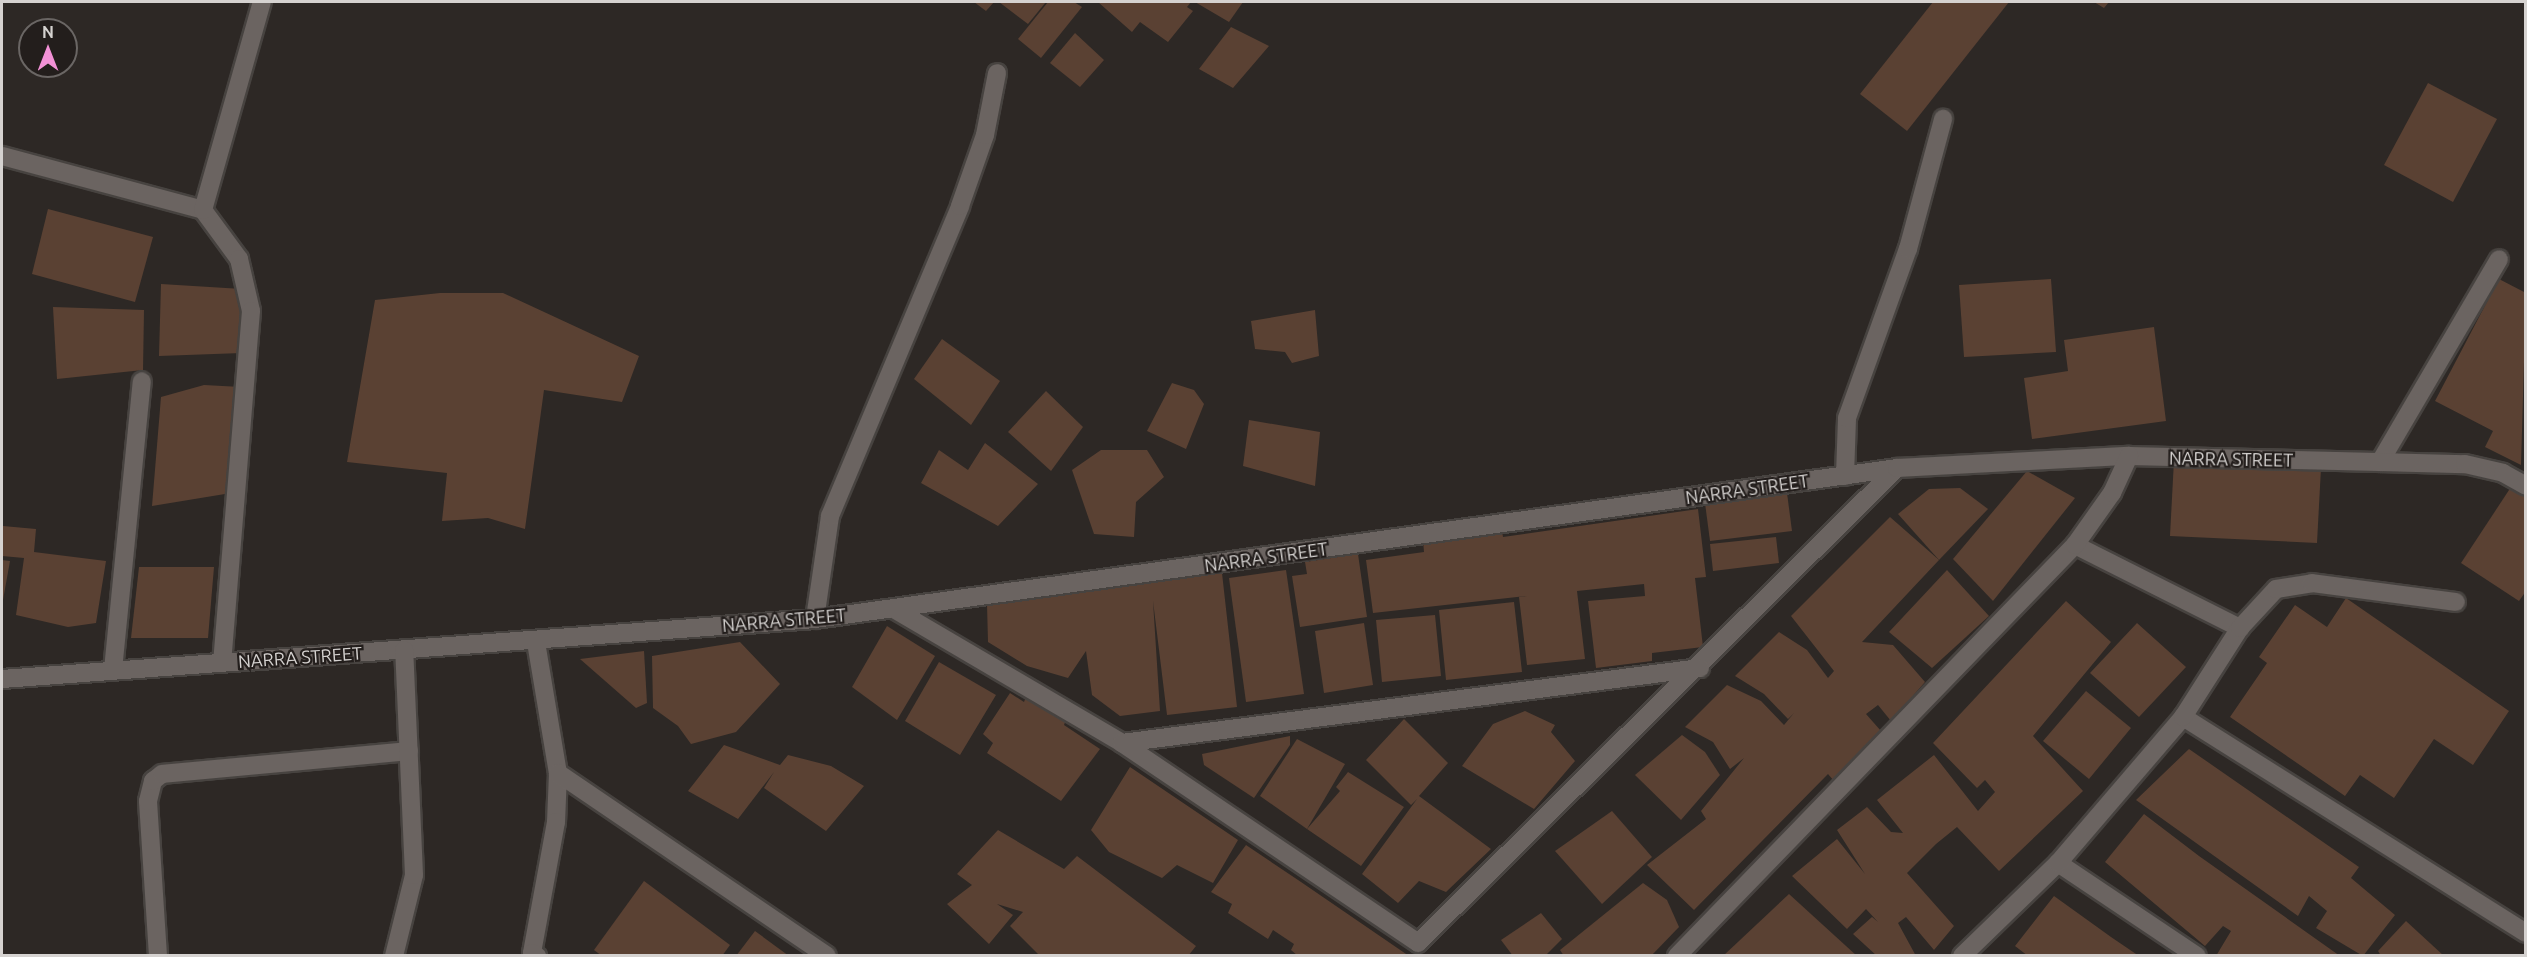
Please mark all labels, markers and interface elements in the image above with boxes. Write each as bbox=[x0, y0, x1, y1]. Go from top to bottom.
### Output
north arrow bbox=[18, 18, 78, 78]
text: N bbox=[42, 23, 54, 41]
street label: NARRA STREET bbox=[2169, 447, 2293, 471]
street label: NARRA STREET bbox=[1684, 470, 1810, 508]
street label: NARRA STREET bbox=[1203, 538, 1329, 576]
street label: NARRA STREET bbox=[721, 604, 847, 636]
street label: NARRA STREET bbox=[237, 642, 363, 672]

